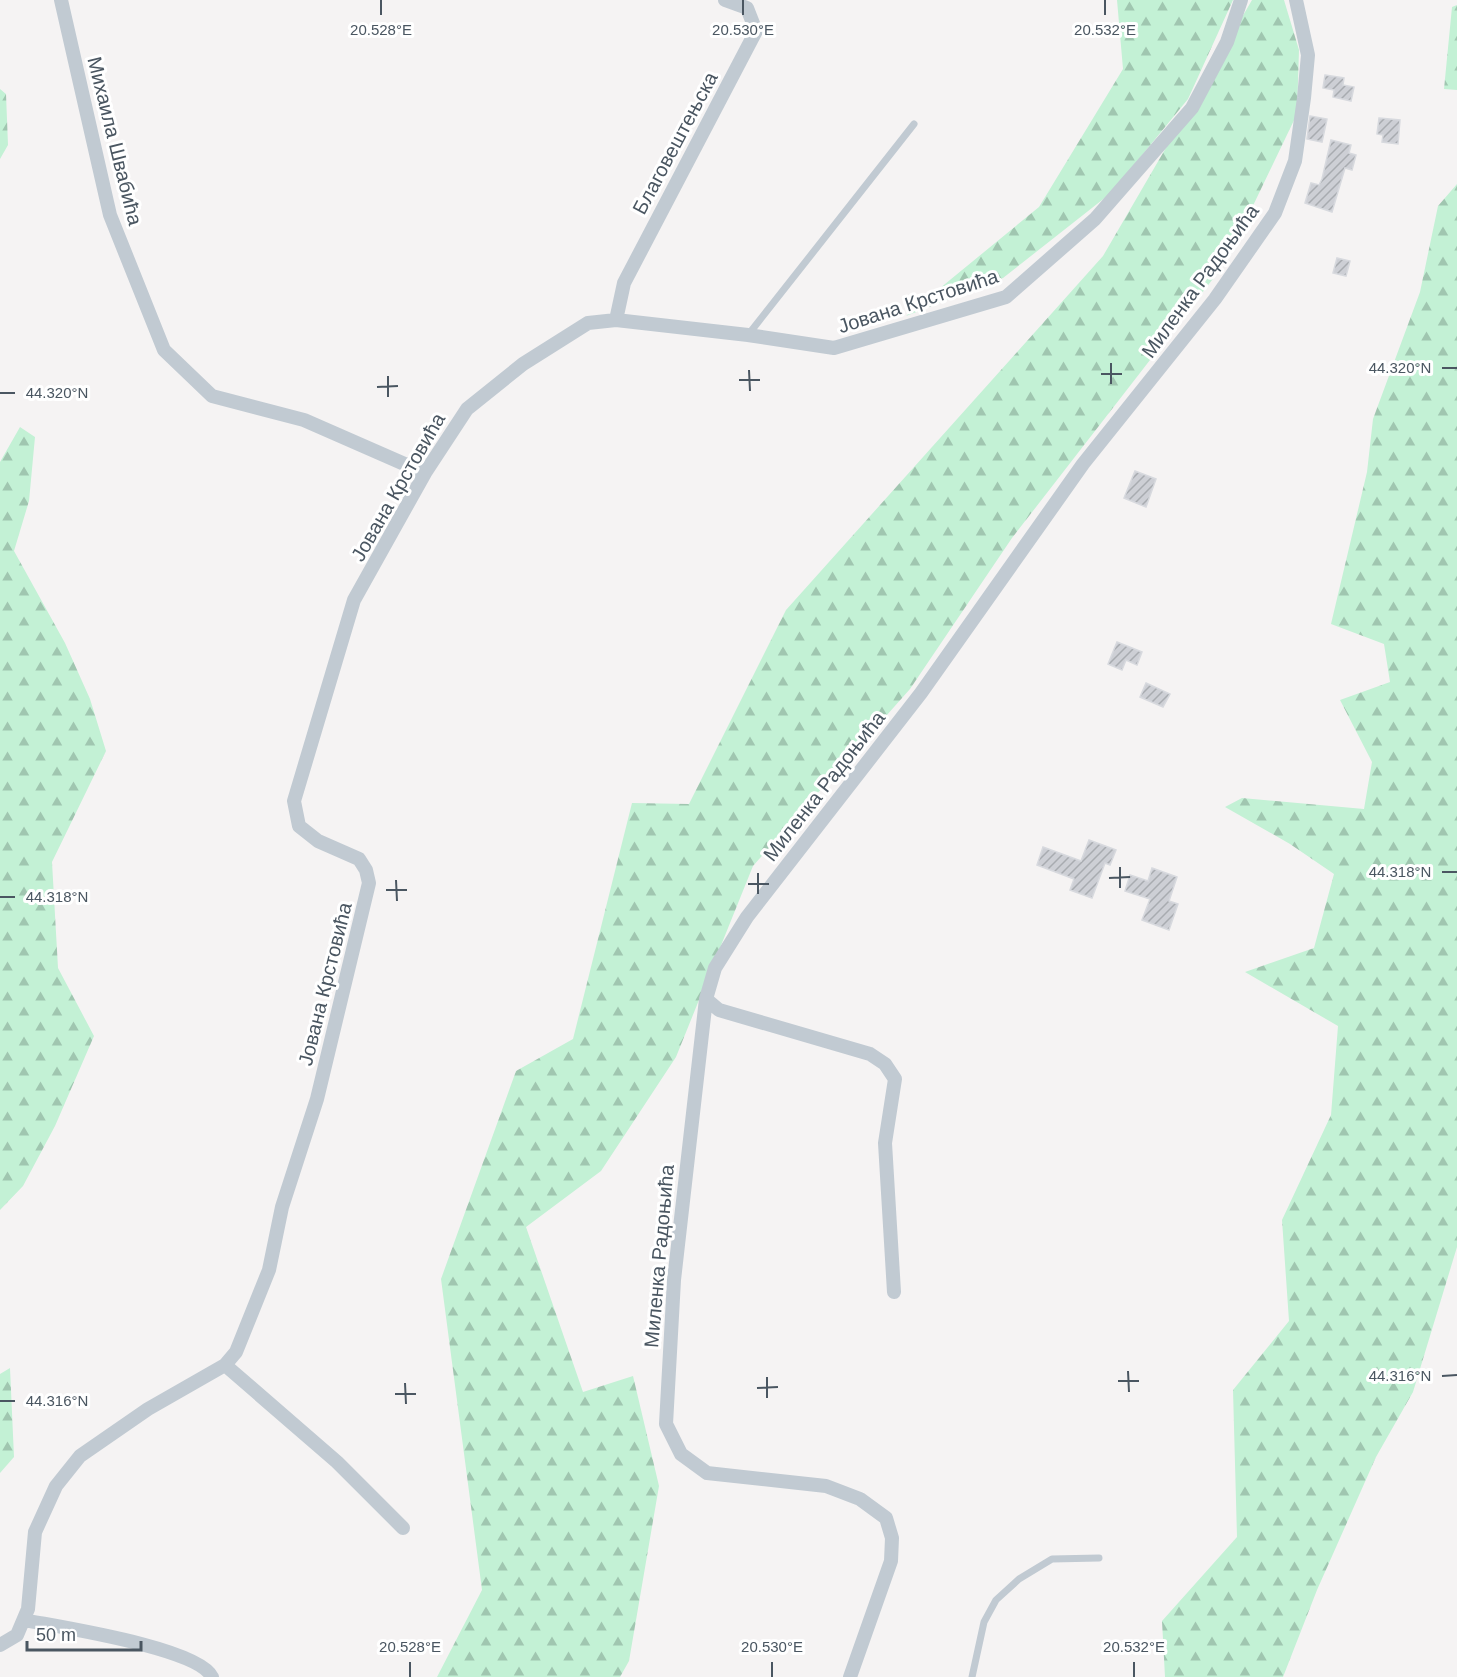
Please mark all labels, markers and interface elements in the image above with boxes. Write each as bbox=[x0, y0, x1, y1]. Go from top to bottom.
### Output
text: 20.528°E bbox=[350, 21, 412, 38]
text: 20.530°E bbox=[712, 21, 774, 38]
text: 20.532°E bbox=[1074, 21, 1136, 38]
street label: Михаила Швабића bbox=[83, 54, 147, 228]
street label: Благовештењска bbox=[628, 67, 722, 218]
street label: Миленка Радоњића bbox=[1137, 199, 1263, 362]
street label: Јована Крстовића bbox=[835, 264, 1002, 337]
text: 44.320°N bbox=[1369, 359, 1431, 376]
text: 44.320°N bbox=[26, 384, 88, 401]
street label: Јована Крстовића bbox=[347, 408, 450, 565]
street label: Миленка Радоњића bbox=[759, 706, 890, 865]
text: 44.318°N bbox=[1369, 863, 1431, 880]
text: 44.318°N bbox=[26, 888, 88, 905]
street label: Јована Крстовића bbox=[294, 899, 356, 1068]
street label: Миленка Радоњића bbox=[640, 1163, 678, 1349]
text: 44.316°N bbox=[1369, 1367, 1431, 1384]
text: 44.316°N bbox=[26, 1392, 88, 1409]
scale bar bbox=[27, 1614, 141, 1652]
text: 50 m bbox=[36, 1625, 76, 1645]
text: 20.528°E bbox=[379, 1638, 441, 1655]
text: 20.530°E bbox=[741, 1638, 803, 1655]
text: 20.532°E bbox=[1103, 1638, 1165, 1655]

